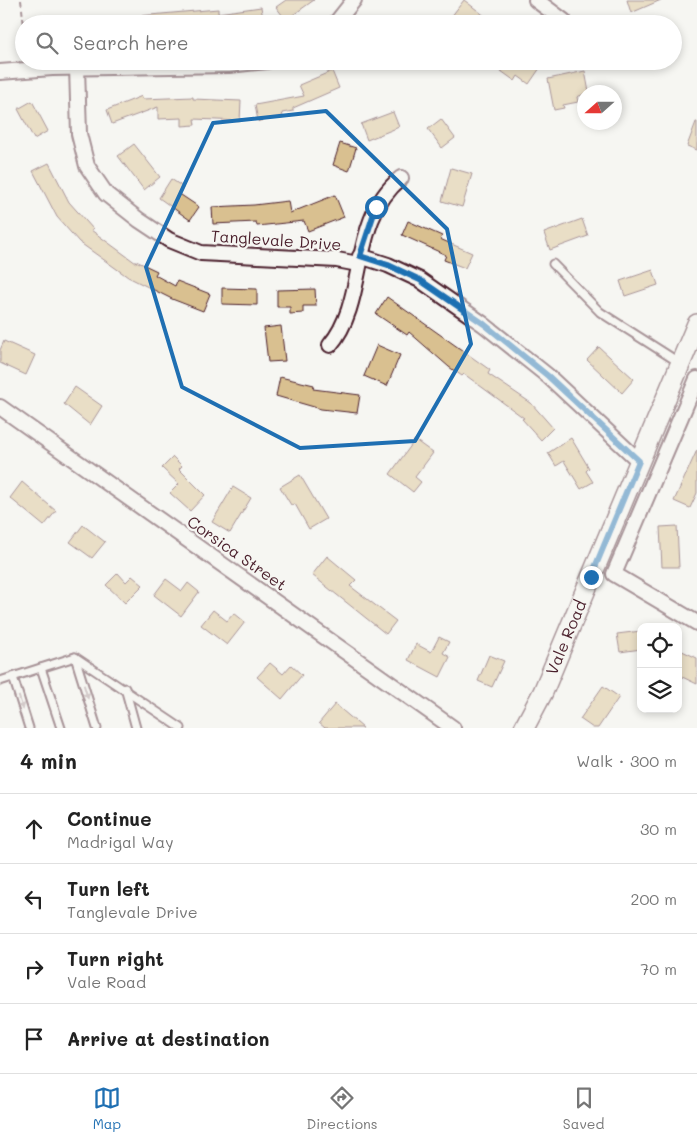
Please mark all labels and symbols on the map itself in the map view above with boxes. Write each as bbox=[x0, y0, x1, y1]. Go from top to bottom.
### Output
north arrow bbox=[577, 85, 622, 130]
route start bbox=[365, 196, 388, 219]
street label: Tanglevale Drive bbox=[210, 224, 342, 255]
street label: Corsica Street bbox=[183, 510, 291, 595]
route end bbox=[580, 566, 603, 589]
street label: Vale Road bbox=[540, 597, 590, 678]
one-way arrow bbox=[83, 685, 90, 700]
one-way arrow bbox=[18, 695, 25, 710]

